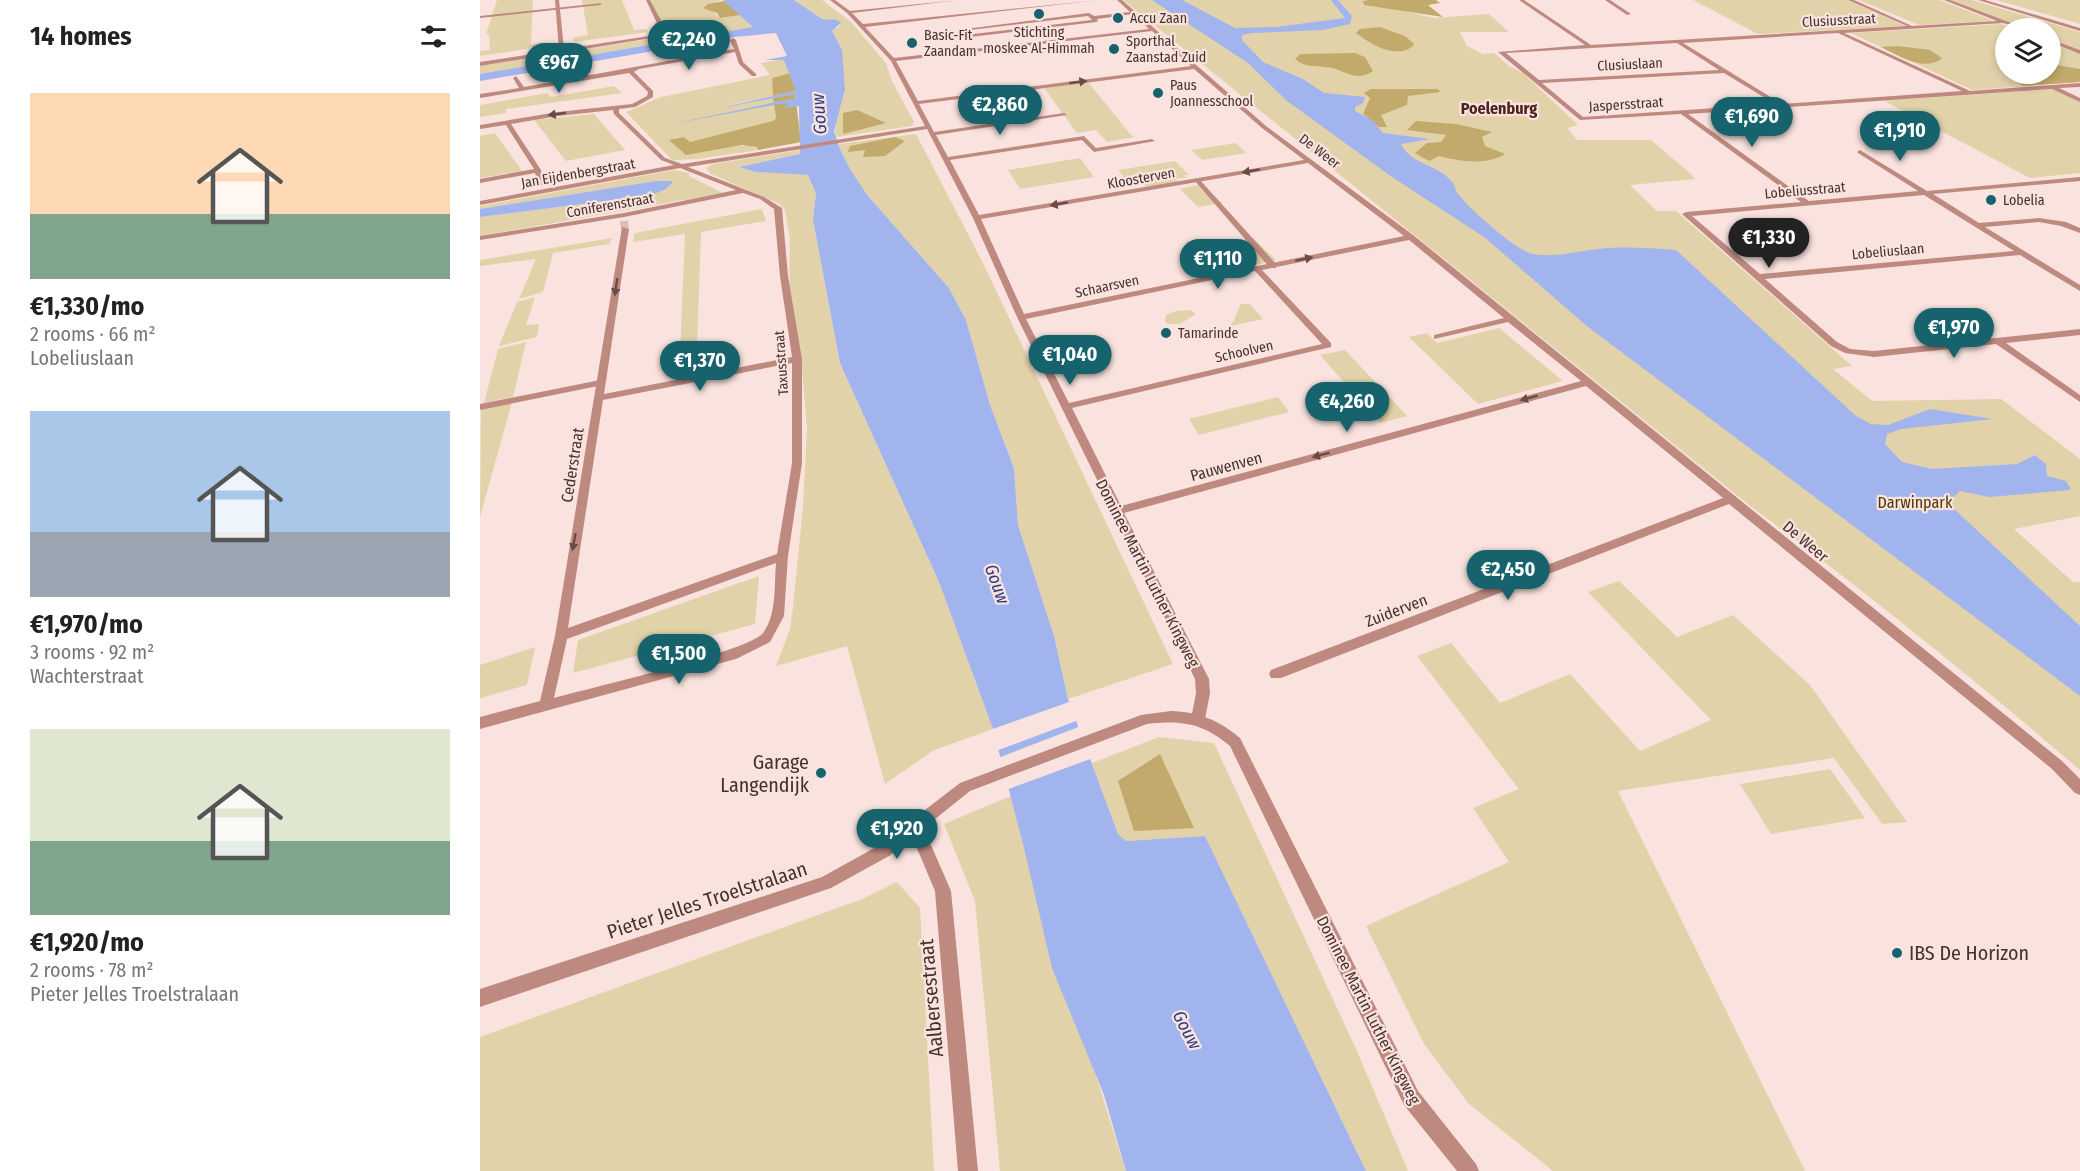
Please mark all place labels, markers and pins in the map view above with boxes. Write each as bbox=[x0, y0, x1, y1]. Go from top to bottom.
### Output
marker: Stichting moskee Al-Himmah bbox=[1032, 7, 1046, 21]
place label: Accu Zaan bbox=[1130, 10, 1187, 27]
marker: Accu Zaan bbox=[1111, 11, 1125, 25]
pin: €2,240 bbox=[640, 20, 738, 71]
place label: Stichting moskee Al-Himmah bbox=[983, 24, 1095, 57]
place label: Basic-Fit Zaandam bbox=[924, 27, 977, 60]
place label: Sporthal Zaanstad Zuid bbox=[1126, 33, 1206, 66]
marker: Basic-Fit Zaandam bbox=[905, 36, 919, 50]
marker: Sporthal Zaanstad Zuid bbox=[1107, 42, 1121, 56]
pin: €967 bbox=[523, 43, 595, 94]
place label: Paus Joannesschool bbox=[1170, 77, 1254, 110]
pin: €2,860 bbox=[951, 85, 1049, 136]
marker: Paus Joannesschool bbox=[1151, 86, 1165, 100]
pin: €1,690 bbox=[1703, 97, 1801, 148]
pin: €1,910 bbox=[1851, 111, 1949, 162]
place label: Lobelia bbox=[2003, 192, 2045, 209]
marker: Lobelia bbox=[1984, 193, 1998, 207]
pin: €1,330 bbox=[1720, 218, 1818, 269]
pin: €1,110 bbox=[1169, 239, 1267, 290]
pin: €1,970 bbox=[1905, 308, 2003, 359]
place label: Tamarinde bbox=[1178, 325, 1239, 342]
marker: Tamarinde bbox=[1159, 326, 1173, 340]
pin: €1,040 bbox=[1021, 335, 1119, 386]
pin: €1,370 bbox=[651, 341, 749, 392]
pin: €4,260 bbox=[1298, 382, 1396, 433]
pin: €2,450 bbox=[1459, 550, 1557, 601]
pin: €1,500 bbox=[630, 634, 728, 685]
place label: Garage Langendijk bbox=[720, 750, 810, 797]
marker: Garage Langendijk bbox=[814, 766, 828, 780]
pin: €1,920 bbox=[848, 809, 946, 860]
place label: IBS De Horizon bbox=[1909, 941, 2029, 965]
marker: IBS De Horizon bbox=[1890, 946, 1904, 960]

